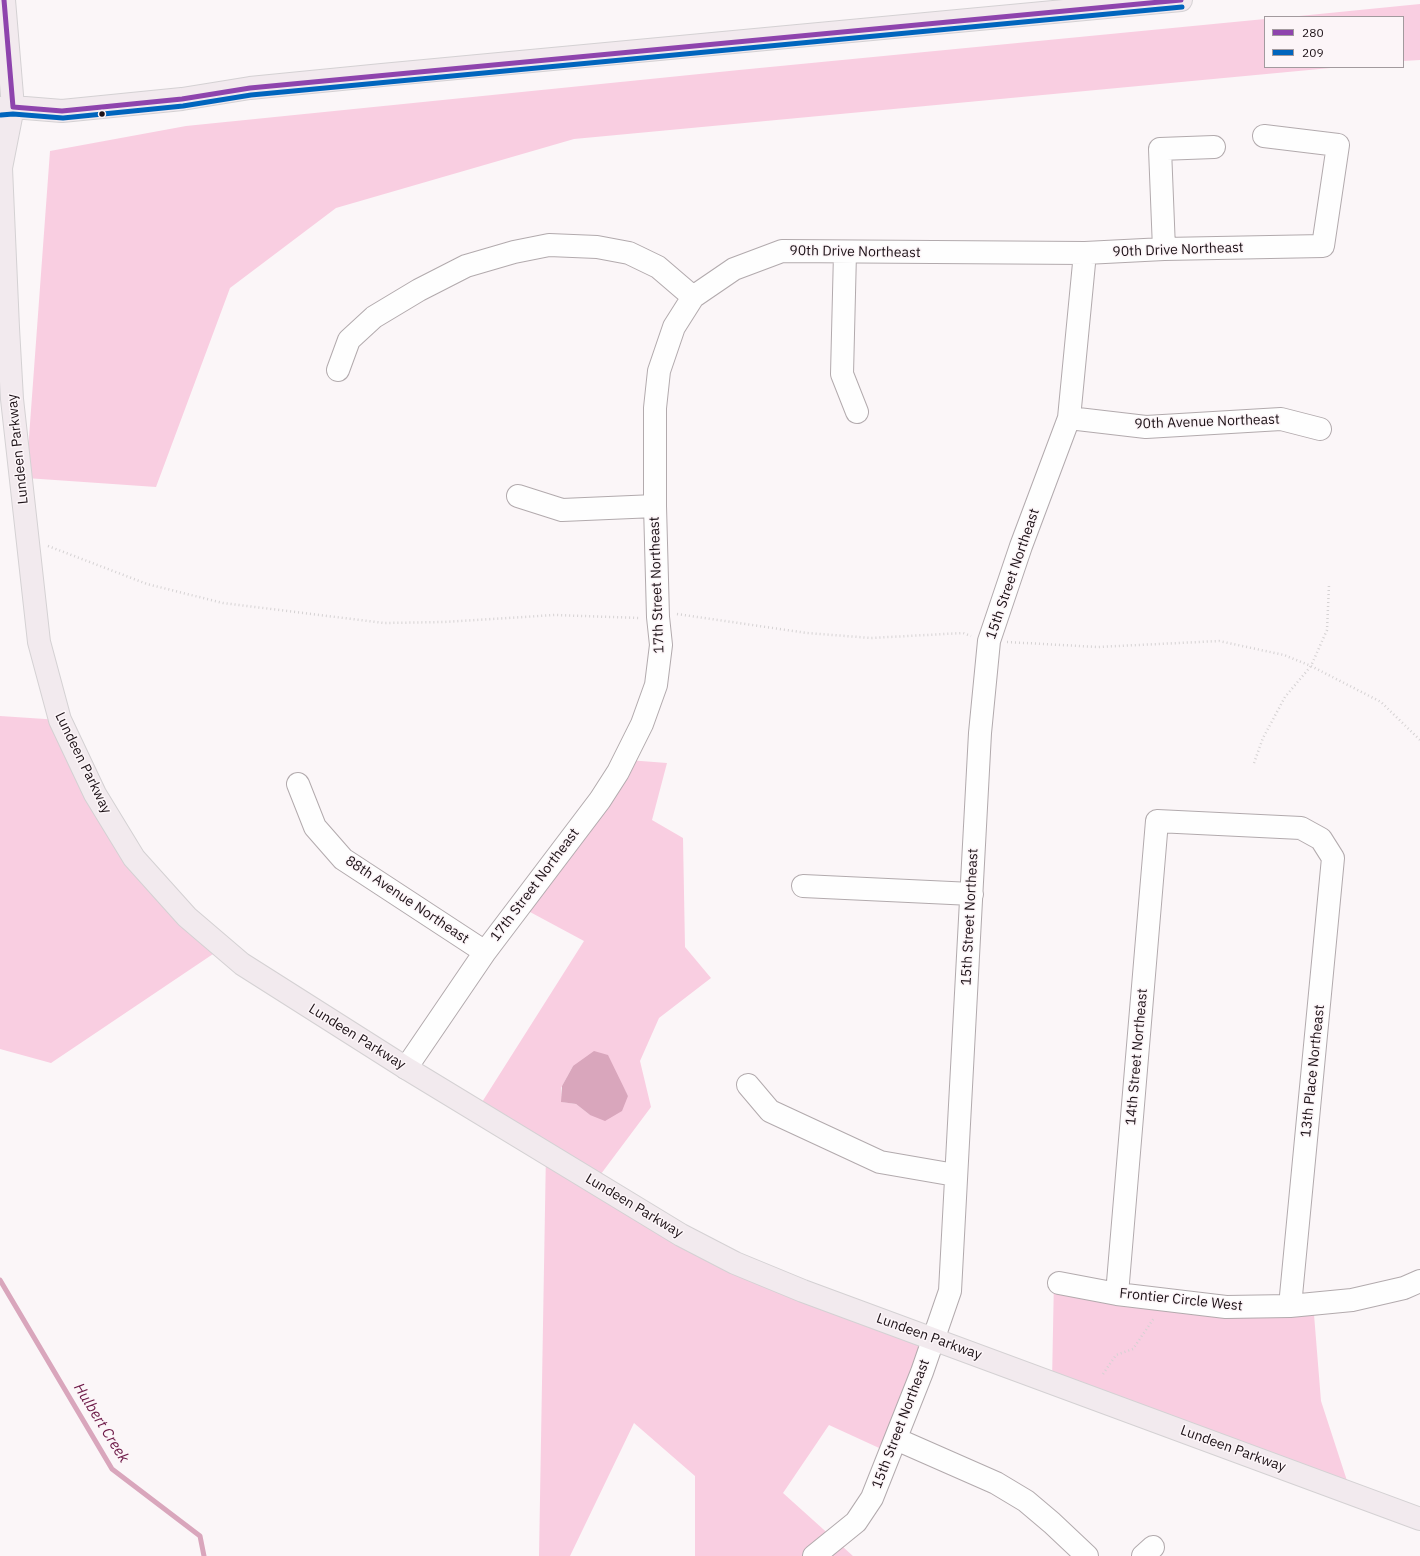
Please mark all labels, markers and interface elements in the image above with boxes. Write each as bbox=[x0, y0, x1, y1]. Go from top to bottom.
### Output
legend bbox=[1264, 16, 1404, 68]
text: 280 bbox=[1302, 25, 1324, 40]
text: 209 bbox=[1302, 45, 1324, 60]
unlabelled marker bbox=[97, 109, 107, 119]
street label: 90th Drive Northeast bbox=[1112, 239, 1244, 261]
street label: 90th Drive Northeast bbox=[789, 242, 921, 262]
street label: Lundeen Parkway bbox=[4, 393, 32, 505]
street label: 90th Avenue Northeast bbox=[1134, 411, 1280, 433]
street label: 15th Street Northeast bbox=[983, 506, 1043, 642]
street label: 17th Street Northeast bbox=[646, 516, 668, 654]
street label: Lundeen Parkway bbox=[51, 709, 115, 817]
street label: 17th Street Northeast bbox=[487, 825, 583, 945]
street label: 15th Street Northeast bbox=[958, 848, 982, 986]
street label: 88th Avenue Northeast bbox=[342, 852, 472, 948]
street label: 14th Street Northeast bbox=[1123, 988, 1151, 1126]
street label: Lundeen Parkway bbox=[306, 1000, 408, 1074]
street label: 13th Place Northeast bbox=[1298, 1004, 1328, 1138]
street label: Lundeen Parkway bbox=[582, 1170, 686, 1242]
street label: Frontier Circle West bbox=[1119, 1285, 1243, 1315]
street label: Lundeen Parkway bbox=[874, 1310, 984, 1364]
street label: 15th Street Northeast bbox=[869, 1357, 933, 1491]
water label: Hulbert Creek bbox=[69, 1380, 133, 1466]
street label: Lundeen Parkway bbox=[1178, 1422, 1288, 1476]

